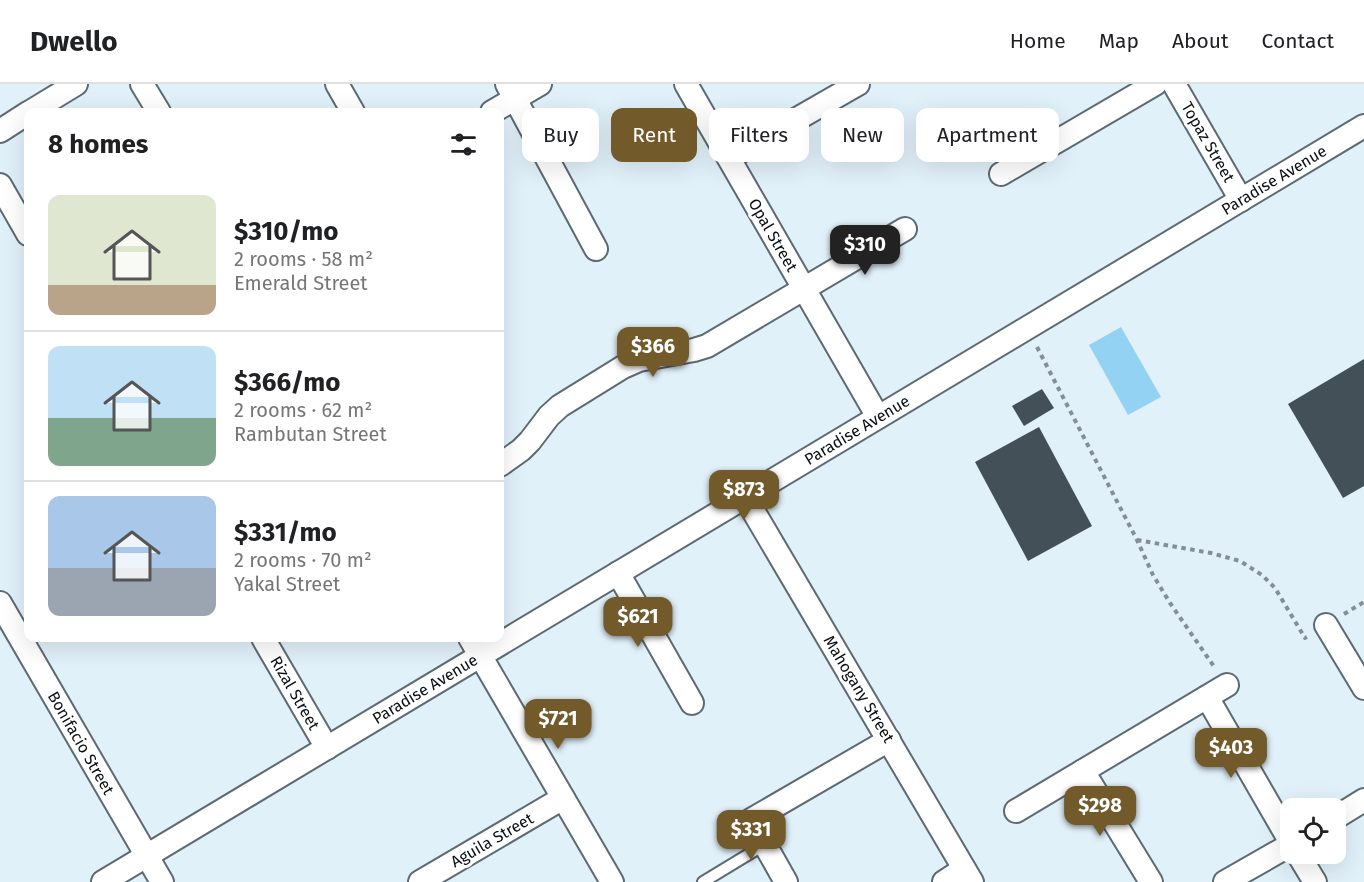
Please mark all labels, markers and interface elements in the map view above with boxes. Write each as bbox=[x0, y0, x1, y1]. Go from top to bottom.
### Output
text: Dwello bbox=[30, 25, 118, 58]
text: Home bbox=[1010, 28, 1066, 54]
text: Map bbox=[1099, 28, 1139, 54]
text: About bbox=[1172, 28, 1229, 54]
text: Contact bbox=[1262, 28, 1334, 54]
street label: Topaz Street bbox=[1177, 99, 1239, 186]
chip: Buy bbox=[522, 108, 599, 162]
chip: Rent bbox=[611, 108, 697, 162]
chip: Filters bbox=[709, 108, 809, 162]
chip: New bbox=[821, 108, 904, 162]
chip: Apartment bbox=[916, 108, 1059, 162]
icon: filters bbox=[447, 128, 480, 161]
text: 8 homes bbox=[48, 129, 148, 160]
street label: Paradise Avenue bbox=[1218, 141, 1330, 219]
street label: Opal Street bbox=[744, 195, 802, 275]
text: $310/mo bbox=[234, 216, 338, 247]
icon: home bbox=[96, 219, 168, 291]
pin: $310 bbox=[829, 225, 901, 276]
text: $310 bbox=[844, 232, 886, 256]
text: 2 rooms · 58 m² bbox=[234, 247, 373, 271]
text: Emerald Street bbox=[234, 271, 368, 295]
pin: $366 bbox=[617, 327, 689, 378]
text: $366 bbox=[631, 334, 675, 358]
text: $366/mo bbox=[234, 367, 341, 398]
icon: home bbox=[96, 370, 168, 442]
street label: Paradise Avenue bbox=[801, 391, 913, 469]
text: 2 rooms · 62 m² bbox=[234, 398, 372, 422]
text: Rambutan Street bbox=[234, 422, 387, 446]
pin: $873 bbox=[708, 470, 780, 521]
text: $873 bbox=[723, 477, 765, 501]
text: $331/mo bbox=[234, 517, 337, 548]
icon: home bbox=[96, 520, 168, 592]
text: 2 rooms · 70 m² bbox=[234, 548, 372, 572]
text: Yakal Street bbox=[234, 572, 340, 596]
pin: $621 bbox=[602, 597, 674, 648]
text: $621 bbox=[617, 604, 659, 628]
street label: Mahogany Street bbox=[820, 632, 899, 746]
street label: Paradise Avenue bbox=[369, 650, 481, 728]
street label: Rizal Street bbox=[266, 653, 324, 733]
street label: Bonifacio Street bbox=[44, 688, 118, 798]
pin: $721 bbox=[522, 699, 594, 750]
text: $721 bbox=[539, 706, 577, 730]
pin: $403 bbox=[1195, 728, 1267, 779]
text: $403 bbox=[1209, 735, 1253, 759]
pin: $298 bbox=[1064, 786, 1136, 837]
text: $298 bbox=[1078, 793, 1122, 817]
map controls bbox=[1280, 798, 1346, 864]
button: locate bbox=[1280, 798, 1346, 864]
street label: Aguila Street bbox=[447, 809, 537, 871]
pin: $331 bbox=[715, 810, 787, 861]
text: $331 bbox=[731, 817, 771, 841]

